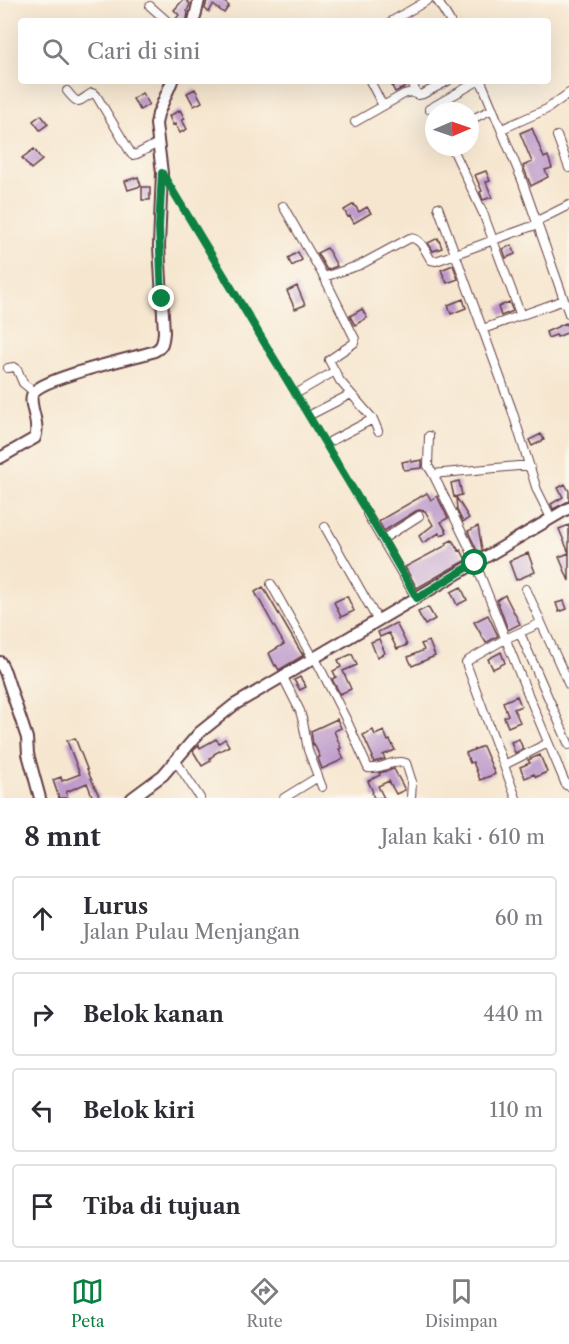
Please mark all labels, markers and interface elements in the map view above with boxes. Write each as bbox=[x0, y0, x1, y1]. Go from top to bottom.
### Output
search box bbox=[18, 18, 551, 84]
icon: search bbox=[39, 35, 72, 68]
text: Cari di sini bbox=[87, 38, 200, 65]
north arrow bbox=[425, 102, 479, 156]
route end bbox=[148, 285, 174, 311]
route start bbox=[461, 549, 487, 575]
text: 8 mnt bbox=[24, 821, 101, 853]
text: Jalan kaki · 610 m bbox=[381, 825, 545, 849]
text: Lurus bbox=[83, 893, 148, 920]
icon: ahead bbox=[26, 902, 59, 935]
text: 60 m bbox=[495, 906, 543, 930]
text: Jalan Pulau Menjangan bbox=[83, 920, 300, 944]
icon: right bbox=[26, 998, 59, 1031]
text: Belok kanan bbox=[83, 1001, 224, 1028]
text: 440 m bbox=[483, 1002, 543, 1026]
icon: left bbox=[26, 1094, 59, 1127]
text: Belok kiri bbox=[83, 1097, 195, 1124]
text: 110 m bbox=[490, 1098, 543, 1122]
icon: arrive bbox=[26, 1190, 59, 1223]
text: Tiba di tujuan bbox=[83, 1193, 241, 1220]
tab: Peta bbox=[71, 1275, 104, 1331]
tab: Rute bbox=[247, 1275, 283, 1331]
tab: Disimpan bbox=[425, 1275, 498, 1331]

